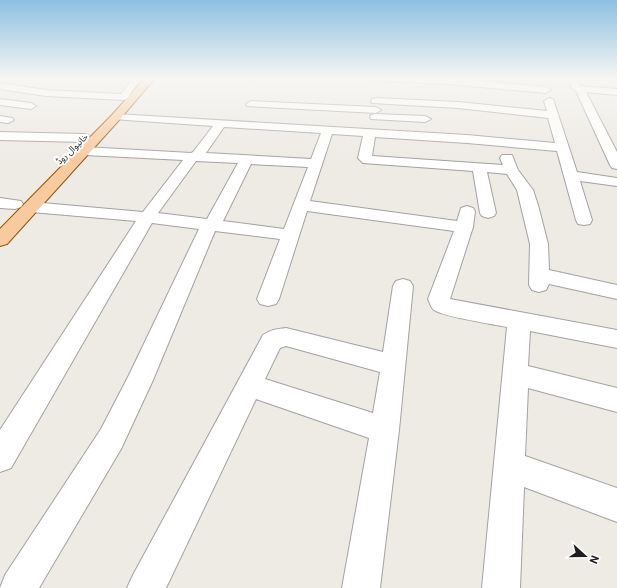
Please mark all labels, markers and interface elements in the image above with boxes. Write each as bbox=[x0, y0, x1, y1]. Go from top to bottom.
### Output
street label: خانیوال روڈ bbox=[54, 131, 91, 167]
north arrow bbox=[565, 536, 605, 576]
text: N bbox=[586, 553, 601, 566]

